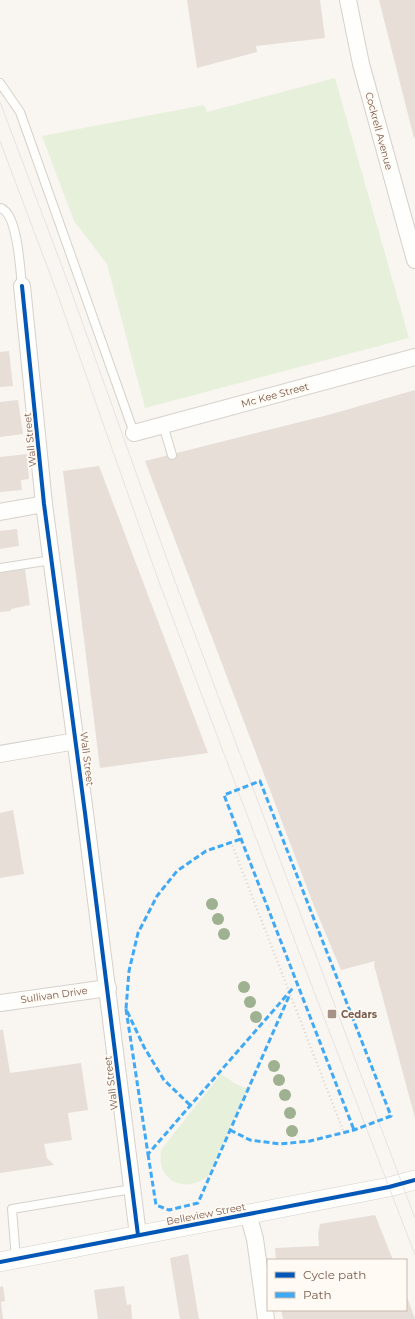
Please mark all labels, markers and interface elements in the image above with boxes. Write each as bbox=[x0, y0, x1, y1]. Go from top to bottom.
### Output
street label: Cockrell Avenue bbox=[362, 91, 396, 171]
street label: Mc Kee Street bbox=[240, 380, 310, 410]
street label: Wall Street bbox=[21, 412, 39, 468]
street label: Wall Street bbox=[77, 731, 97, 787]
street label: Sullivan Drive bbox=[20, 984, 88, 1006]
marker: Cedars bbox=[326, 1008, 338, 1020]
place label: Cedars bbox=[341, 1008, 378, 1021]
street label: Wall Street bbox=[101, 1055, 121, 1111]
street label: Belleview Street bbox=[165, 1200, 247, 1228]
legend bbox=[267, 1259, 407, 1311]
text: Cycle path bbox=[303, 1267, 366, 1282]
text: Path bbox=[303, 1287, 332, 1302]

